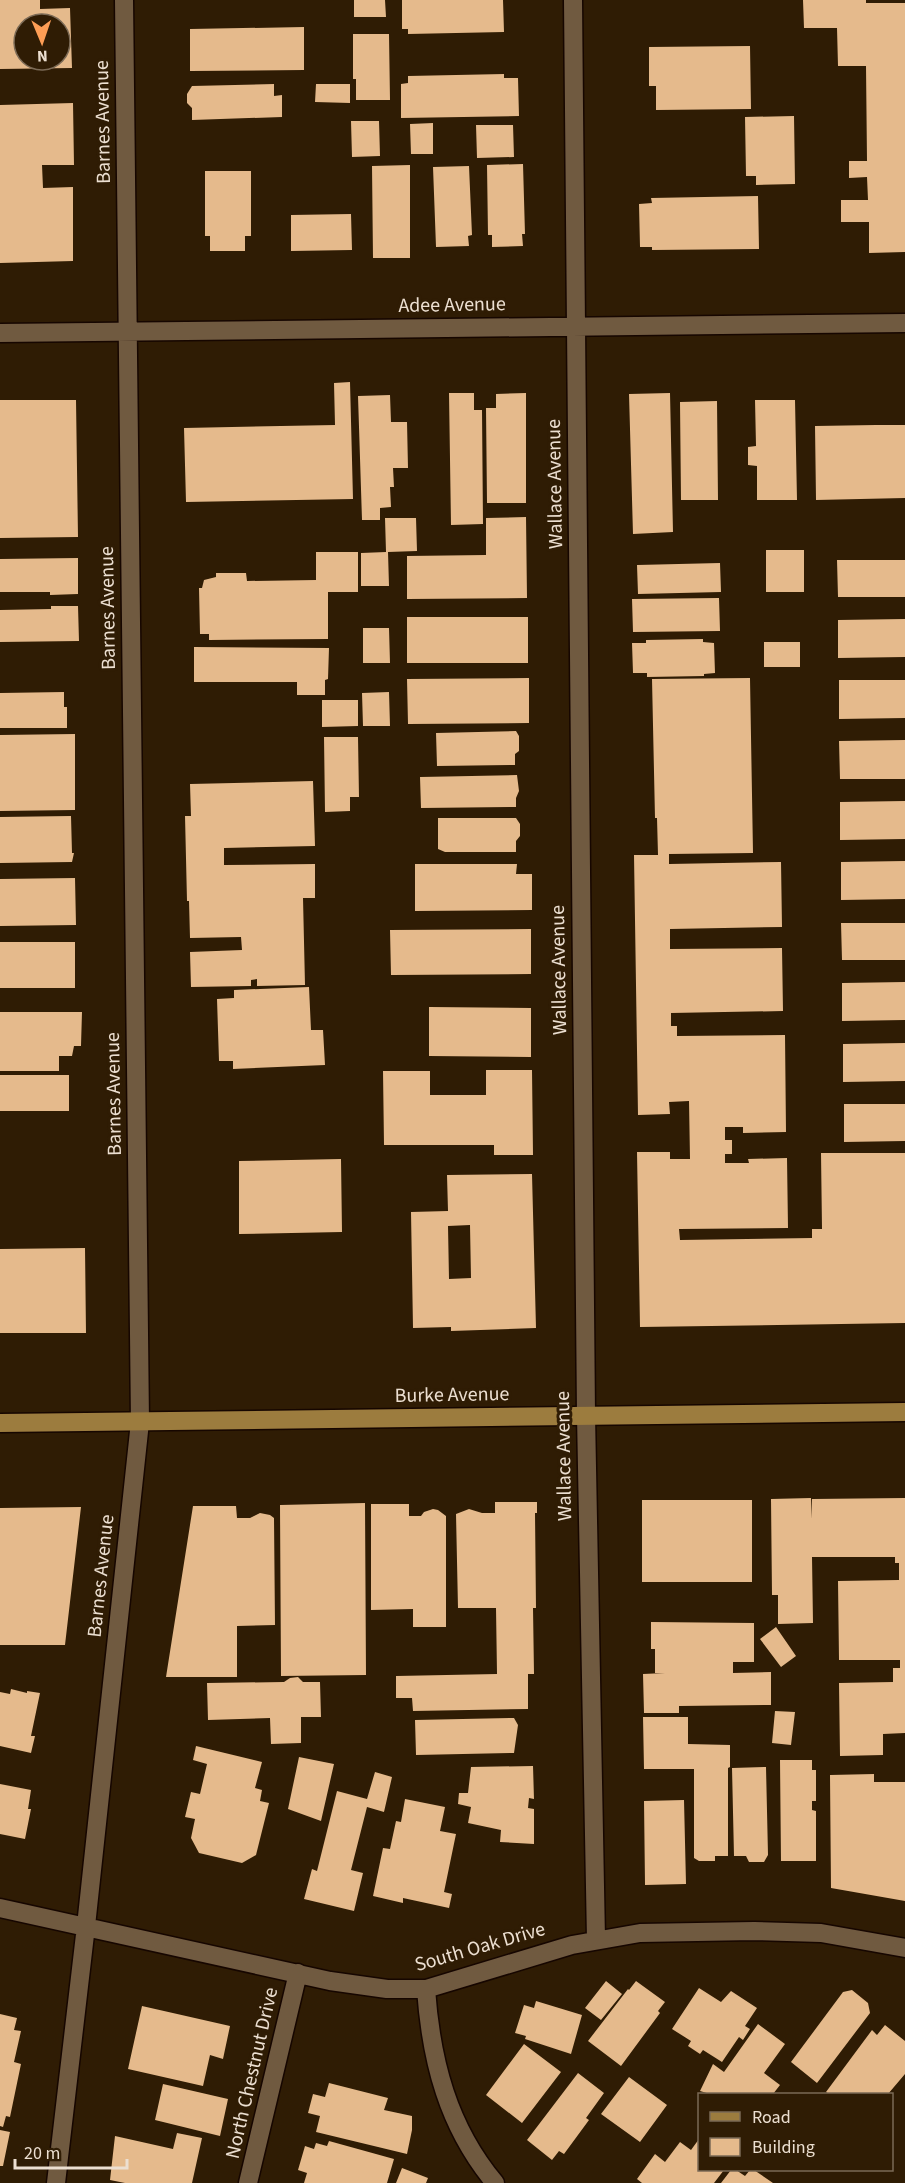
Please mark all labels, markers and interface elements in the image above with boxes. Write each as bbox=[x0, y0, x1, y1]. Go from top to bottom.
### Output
north arrow bbox=[12, 12, 72, 72]
text: N bbox=[37, 45, 48, 67]
street label: Barnes Avenue bbox=[88, 60, 118, 184]
street label: Adee Avenue bbox=[398, 290, 506, 320]
street label: Wallace Avenue bbox=[540, 419, 570, 549]
street label: Barnes Avenue bbox=[93, 546, 123, 670]
street label: Wallace Avenue bbox=[544, 905, 574, 1035]
street label: Barnes Avenue bbox=[99, 1032, 129, 1156]
street label: Burke Avenue bbox=[394, 1380, 510, 1410]
street label: Wallace Avenue bbox=[549, 1391, 579, 1521]
street label: Barnes Avenue bbox=[81, 1513, 121, 1639]
street label: South Oak Drive bbox=[411, 1915, 549, 1979]
street label: North Chestnut Drive bbox=[219, 1984, 285, 2162]
legend bbox=[698, 2093, 893, 2171]
text: Road bbox=[752, 2105, 791, 2130]
scale bar bbox=[15, 2132, 128, 2170]
text: Building bbox=[752, 2135, 815, 2160]
text: 20 m bbox=[24, 2141, 60, 2166]

